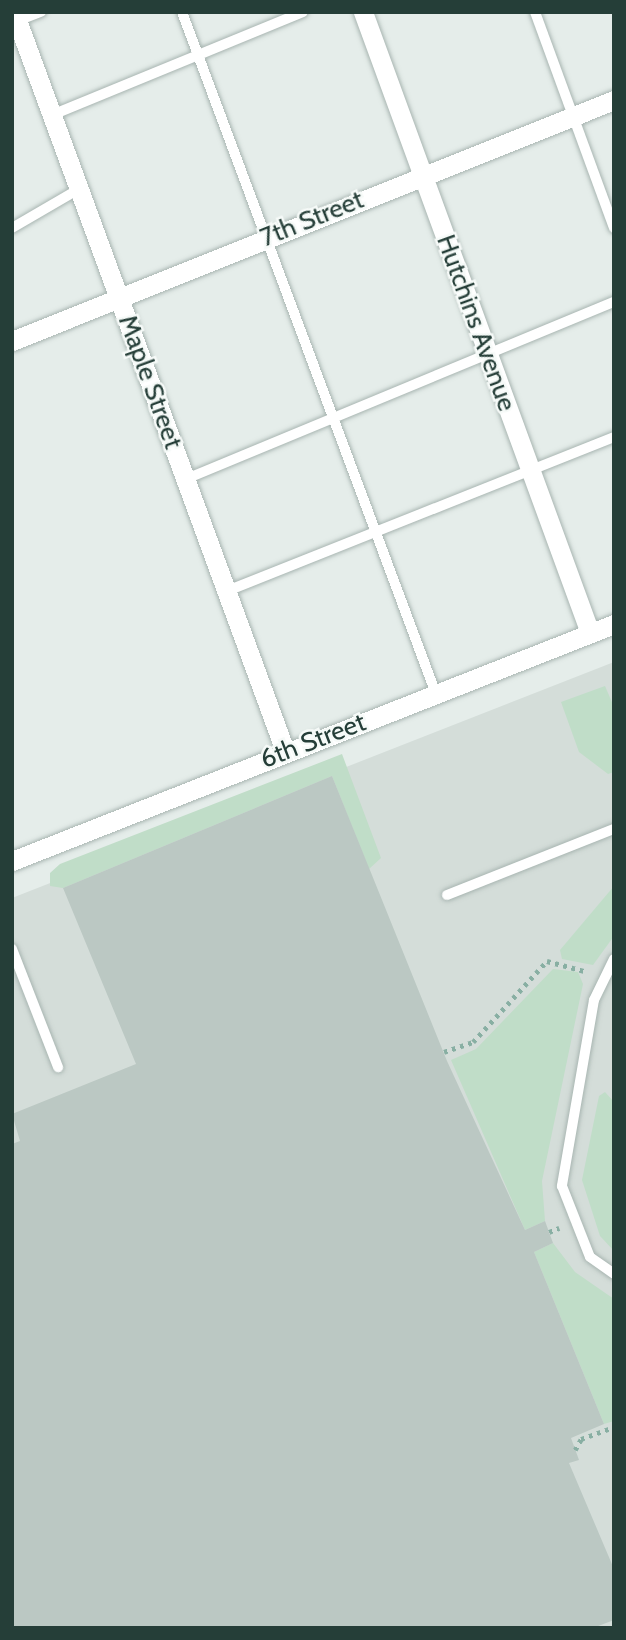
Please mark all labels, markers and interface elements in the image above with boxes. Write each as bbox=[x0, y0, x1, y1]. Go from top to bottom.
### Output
street label: 7th Street bbox=[256, 184, 368, 254]
street label: Hutchins Avenue bbox=[430, 231, 522, 415]
street label: Maple Street bbox=[111, 311, 189, 453]
street label: 6th Street bbox=[256, 707, 370, 775]

